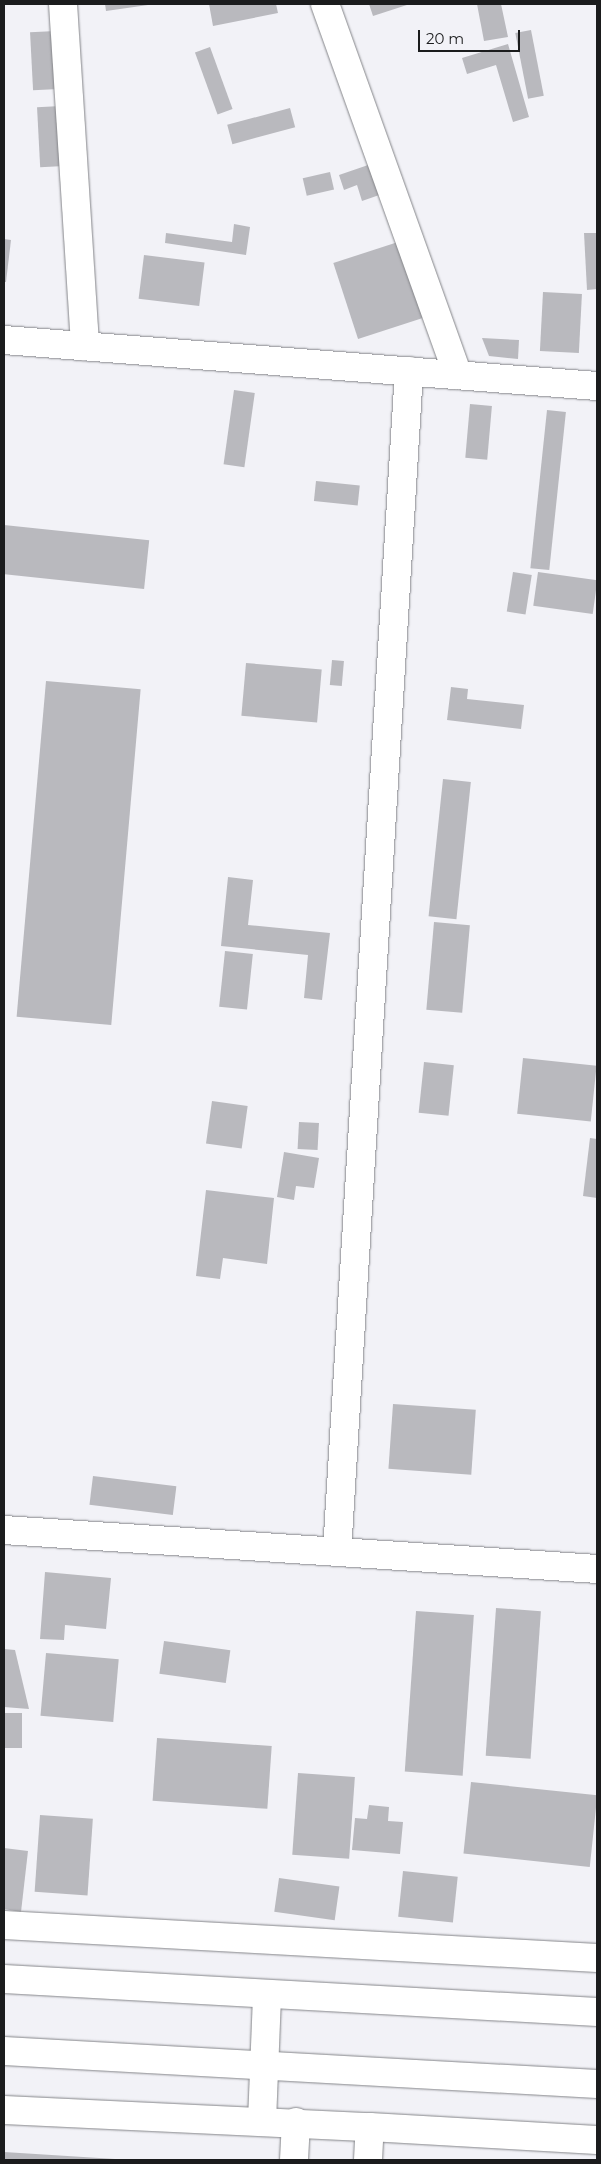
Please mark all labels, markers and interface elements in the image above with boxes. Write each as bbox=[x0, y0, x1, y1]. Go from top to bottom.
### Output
scale bar bbox=[421, 20, 524, 52]
text: 20 m bbox=[426, 29, 464, 48]

